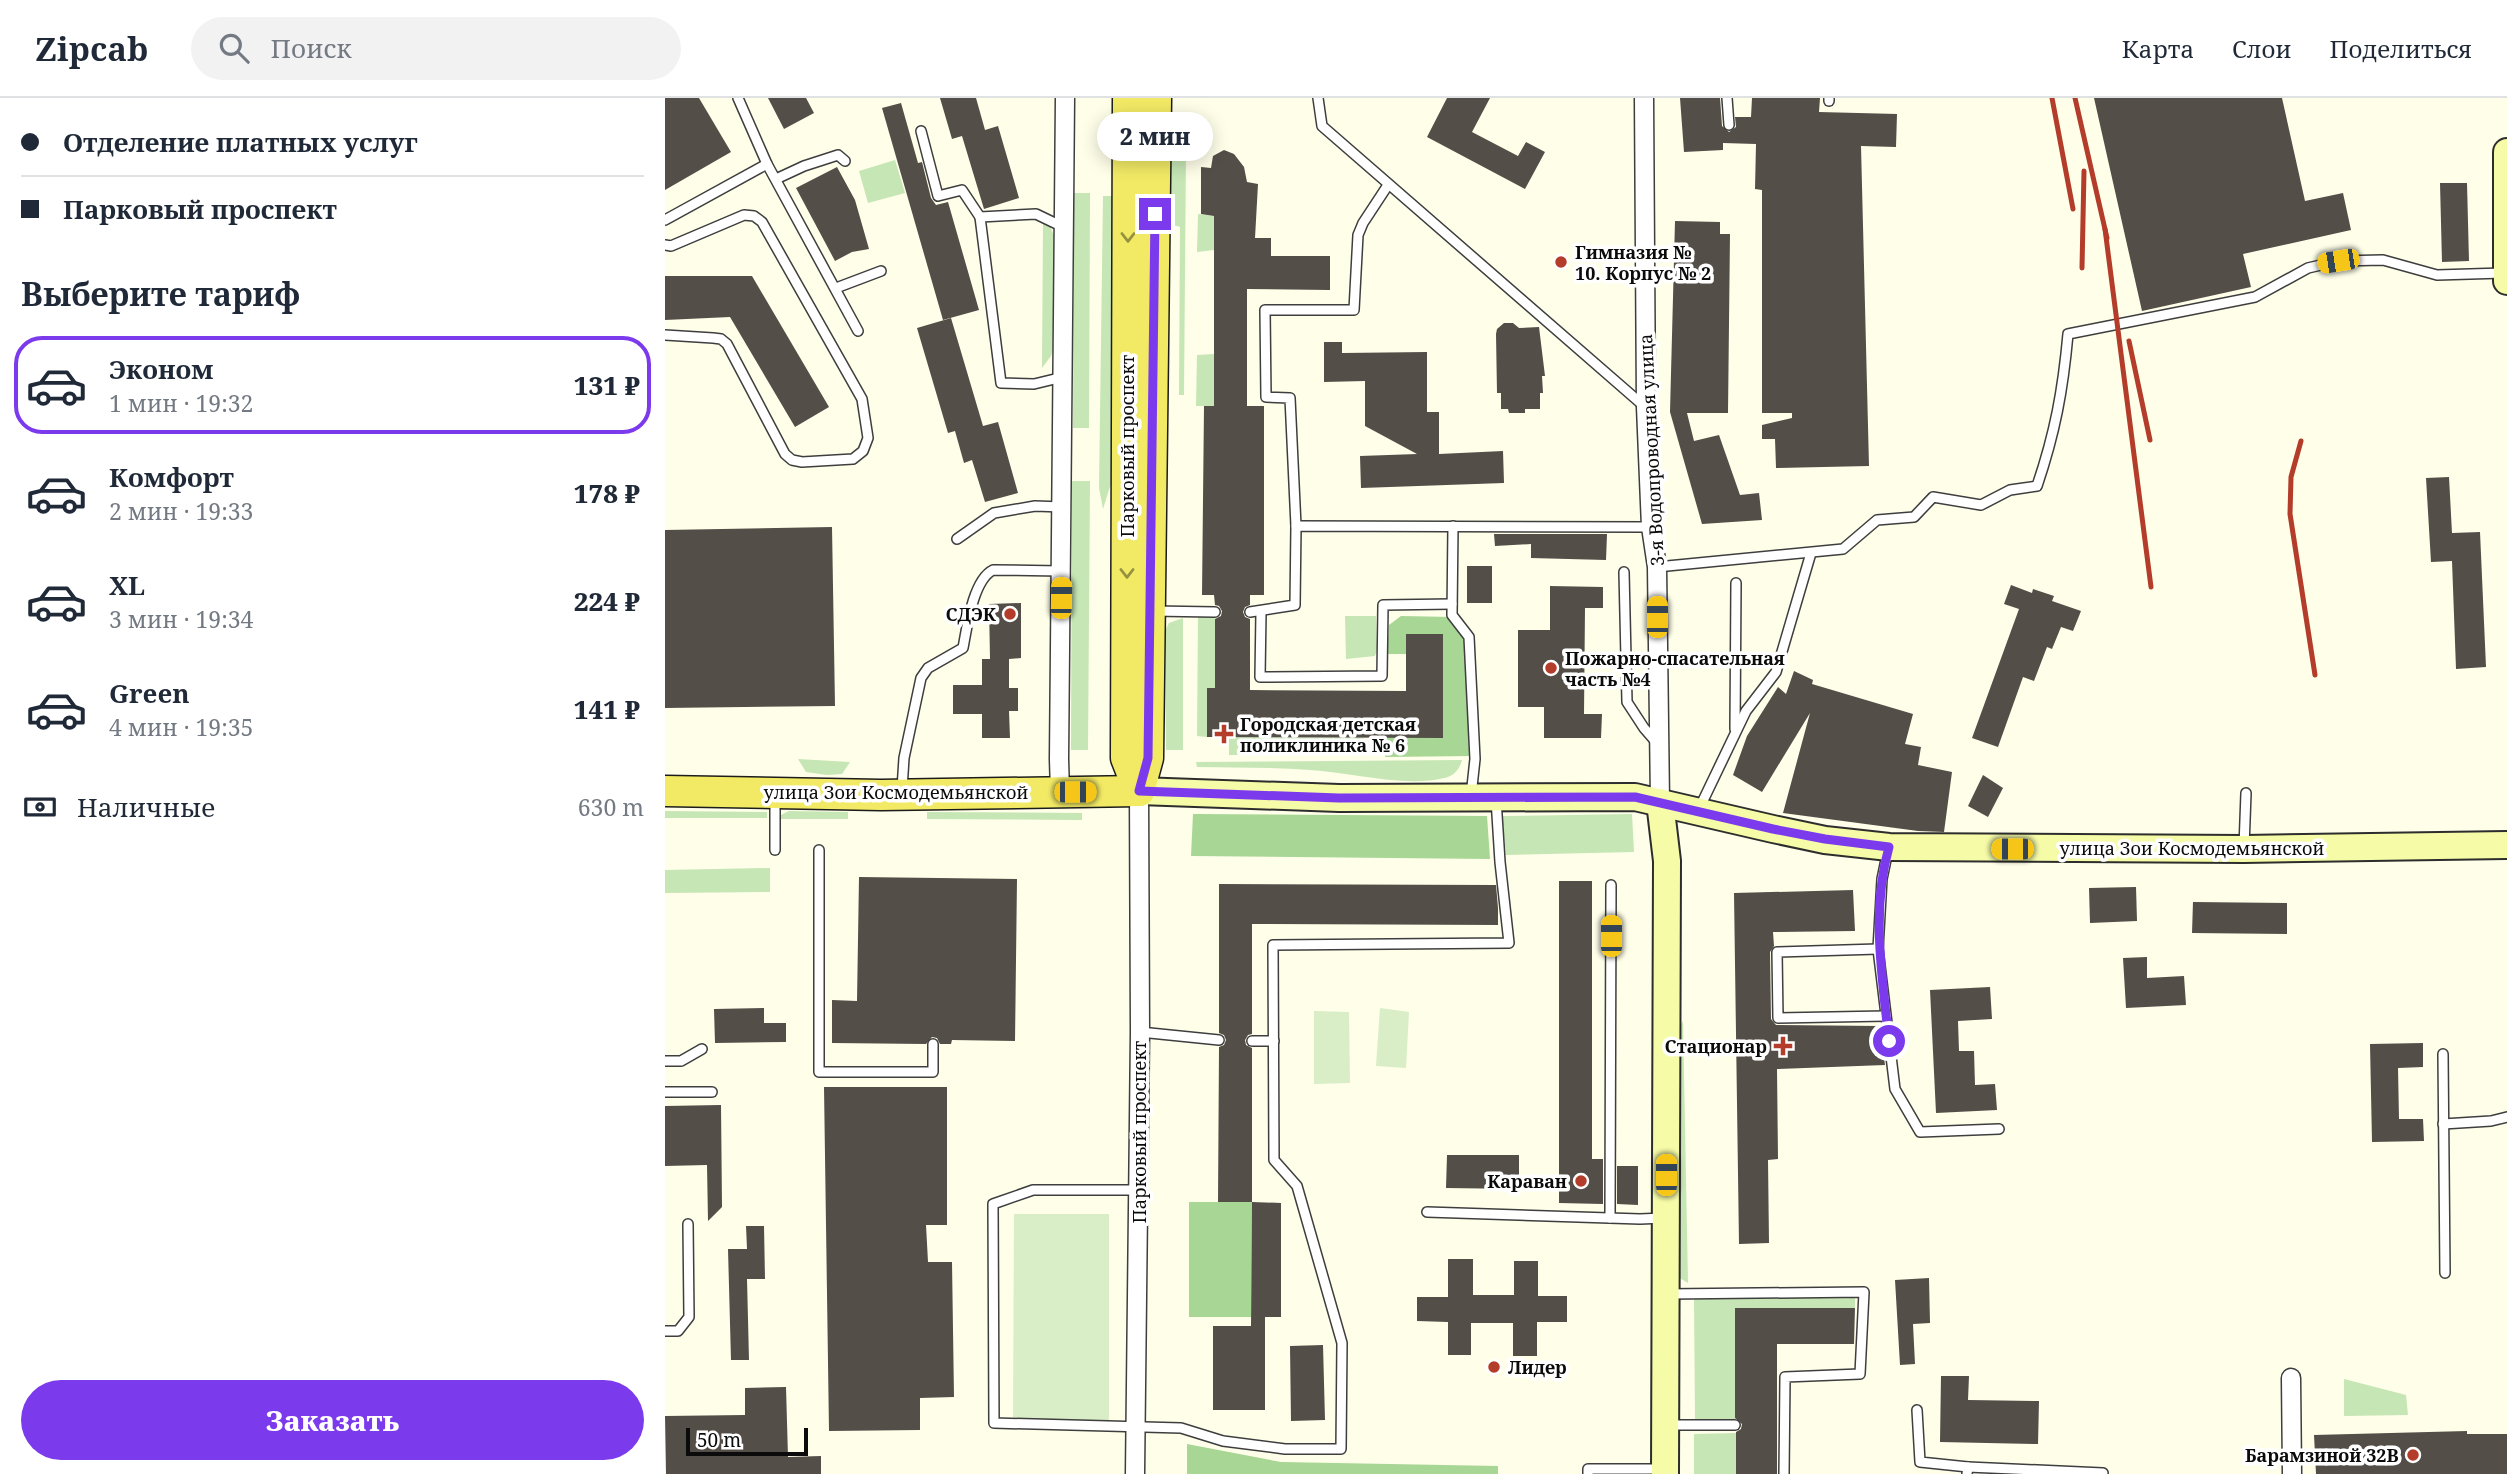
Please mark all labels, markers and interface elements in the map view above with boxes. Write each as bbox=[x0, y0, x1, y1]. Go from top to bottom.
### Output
search box bbox=[191, 17, 681, 80]
text: Zipcab bbox=[35, 26, 149, 71]
icon: search bbox=[215, 29, 253, 67]
text: Поиск bbox=[271, 30, 352, 66]
text: Карта bbox=[2122, 32, 2194, 65]
text: Слои bbox=[2232, 32, 2292, 65]
text: Поделиться bbox=[2330, 32, 2472, 65]
callout: 2 мин bbox=[1097, 113, 1213, 162]
text: 2 мин bbox=[1120, 120, 1190, 152]
text: Отделение платных услуг bbox=[63, 124, 418, 160]
text: Парковый проспект bbox=[63, 191, 337, 227]
route end bbox=[1139, 198, 1171, 230]
one-way arrow bbox=[1120, 233, 1136, 243]
place label: Гимназия № 10. Корпус № 2 bbox=[1575, 240, 1711, 285]
car bbox=[2316, 247, 2361, 275]
marker: Гимназия № 10. Корпус № 2 bbox=[1553, 254, 1569, 270]
text: Выберите тариф bbox=[21, 272, 300, 315]
street label: 3-я Водопроводная улица bbox=[1633, 333, 1669, 567]
text: Эконом bbox=[109, 351, 213, 387]
icon: car bbox=[25, 354, 88, 417]
street label: Парковый проспект bbox=[1115, 354, 1139, 537]
text: 131 ₽ bbox=[574, 367, 640, 403]
text: 1 мин · 19:32 bbox=[109, 387, 253, 419]
text: Комфорт bbox=[109, 459, 234, 495]
icon: car bbox=[25, 462, 88, 525]
text: 178 ₽ bbox=[574, 475, 640, 511]
text: 2 мин · 19:33 bbox=[109, 495, 253, 527]
text: XL bbox=[109, 567, 145, 603]
one-way arrow bbox=[1119, 568, 1135, 579]
icon: car bbox=[25, 570, 88, 633]
car bbox=[1051, 577, 1072, 619]
text: 224 ₽ bbox=[574, 583, 640, 619]
car bbox=[1647, 596, 1668, 638]
place label: СДЭК bbox=[946, 602, 997, 626]
text: 3 мин · 19:34 bbox=[109, 603, 253, 635]
marker: СДЭК bbox=[1002, 606, 1018, 622]
place label: Пожарно-спасательная часть №4 bbox=[1565, 646, 1785, 691]
marker: Пожарно-спасательная часть №4 bbox=[1543, 660, 1559, 676]
text: Green bbox=[109, 675, 190, 711]
icon: car bbox=[25, 678, 88, 741]
text: 141 ₽ bbox=[574, 691, 640, 727]
text: 4 мин · 19:35 bbox=[109, 711, 253, 743]
place label: Городская детская поликлиника № 6 bbox=[1240, 712, 1416, 757]
marker: Городская детская поликлиника № 6 bbox=[1214, 724, 1234, 744]
street label: улица Зои Космодемьянской bbox=[763, 780, 1029, 804]
car bbox=[1055, 782, 1097, 803]
icon: cash bbox=[21, 788, 59, 826]
text: Наличные bbox=[77, 789, 215, 825]
text: 630 m bbox=[578, 791, 644, 823]
street label: улица Зои Космодемьянской bbox=[2059, 836, 2325, 860]
car bbox=[1992, 839, 2034, 860]
car bbox=[1601, 915, 1622, 957]
route start bbox=[1873, 1025, 1905, 1057]
place label: Стационар bbox=[1665, 1034, 1767, 1058]
marker: Стационар bbox=[1773, 1036, 1793, 1056]
street label: Парковый проспект bbox=[1127, 1040, 1151, 1223]
car bbox=[1656, 1154, 1677, 1196]
place label: Караван bbox=[1487, 1169, 1567, 1193]
marker: Караван bbox=[1573, 1173, 1589, 1189]
place label: Лидер bbox=[1508, 1355, 1567, 1379]
marker: Лидер bbox=[1486, 1359, 1502, 1375]
button: Заказать bbox=[21, 1380, 644, 1460]
scale bar bbox=[686, 1425, 809, 1457]
text: 50 m bbox=[697, 1427, 741, 1453]
place label: Барамзиной 32В bbox=[2245, 1443, 2399, 1467]
marker: Барамзиной 32В bbox=[2405, 1447, 2421, 1463]

